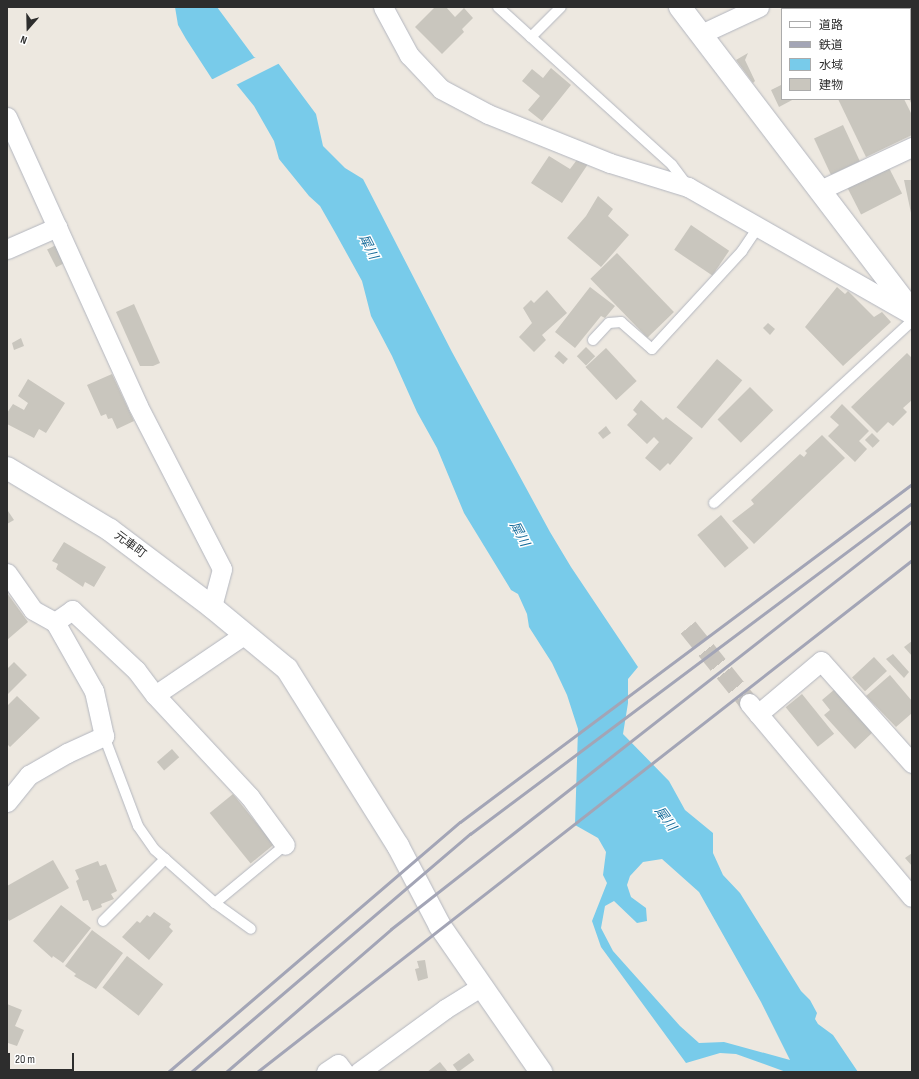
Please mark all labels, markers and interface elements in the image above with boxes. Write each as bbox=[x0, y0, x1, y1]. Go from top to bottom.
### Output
north arrow bbox=[8, 8, 48, 48]
legend bbox=[781, 8, 911, 100]
text: 道路 bbox=[819, 18, 843, 33]
text: N bbox=[19, 33, 29, 47]
text: 鉄道 bbox=[819, 38, 843, 53]
text: 水域 bbox=[819, 58, 843, 73]
text: 建物 bbox=[819, 78, 843, 93]
water label: 犀川 bbox=[355, 232, 381, 262]
water label: 犀川 bbox=[506, 519, 532, 549]
street label: 元車町 bbox=[111, 528, 149, 562]
water label: 犀川 bbox=[651, 804, 679, 834]
scale bar bbox=[10, 1045, 76, 1071]
text: 20 m bbox=[15, 1052, 35, 1067]

